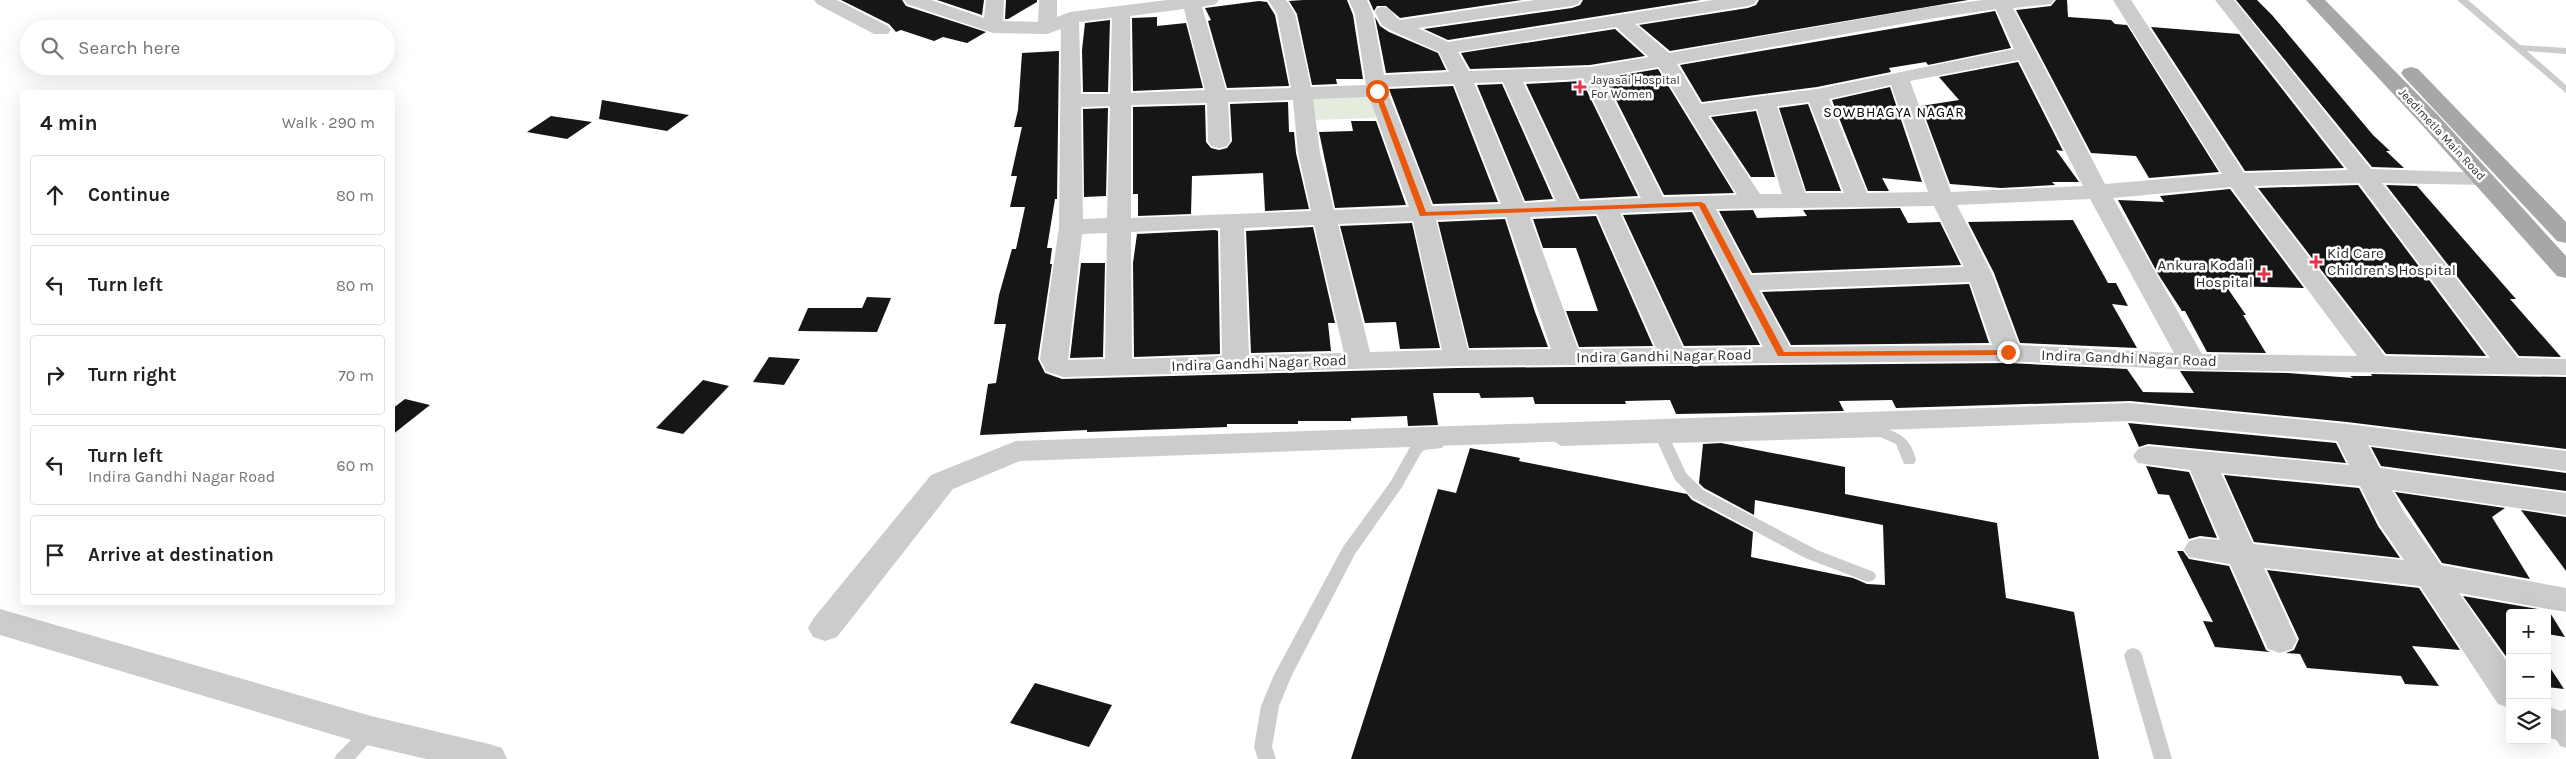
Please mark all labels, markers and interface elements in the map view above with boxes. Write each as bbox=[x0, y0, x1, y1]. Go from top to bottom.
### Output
search box bbox=[20, 20, 395, 75]
icon: search bbox=[38, 34, 66, 62]
text: Search here bbox=[78, 37, 180, 59]
place label: Jayasai Hospital For Women bbox=[1591, 73, 1680, 101]
route start bbox=[1366, 80, 1389, 103]
marker: Jayasai Hospital For Women bbox=[1573, 80, 1587, 94]
street label: Jeedimetla Main Road bbox=[2396, 85, 2488, 183]
district label: SOWBHAGYA NAGAR bbox=[1823, 104, 1965, 121]
text: 4 min bbox=[40, 111, 98, 135]
text: Walk · 290 m bbox=[282, 113, 375, 132]
icon: ahead bbox=[41, 181, 69, 209]
text: Continue bbox=[88, 184, 170, 206]
text: 80 m bbox=[336, 186, 374, 205]
place label: Kid Care Children's Hospital bbox=[2327, 244, 2456, 279]
marker: Kid Care Children's Hospital bbox=[2309, 255, 2323, 269]
place label: Ankura Kodali Hospital bbox=[2157, 256, 2253, 291]
marker: Ankura Kodali Hospital bbox=[2257, 267, 2271, 281]
icon: left bbox=[41, 271, 69, 299]
text: Turn left bbox=[88, 274, 163, 296]
text: 80 m bbox=[336, 276, 374, 295]
route end bbox=[1997, 341, 2020, 364]
street label: Indira Gandhi Nagar Road bbox=[1576, 345, 1752, 367]
street label: Indira Gandhi Nagar Road bbox=[2041, 346, 2217, 370]
street label: Indira Gandhi Nagar Road bbox=[1171, 351, 1347, 375]
icon: right bbox=[41, 361, 69, 389]
text: Turn right bbox=[88, 364, 177, 386]
text: 70 m bbox=[338, 366, 374, 385]
text: Turn left bbox=[88, 445, 163, 467]
icon: left bbox=[41, 451, 69, 479]
text: 60 m bbox=[337, 456, 374, 475]
text: Indira Gandhi Nagar Road bbox=[88, 467, 275, 486]
icon: arrive bbox=[41, 541, 69, 569]
text: Arrive at destination bbox=[88, 544, 274, 566]
map controls bbox=[2506, 609, 2551, 744]
button: + bbox=[2506, 609, 2551, 654]
button: − bbox=[2506, 654, 2551, 699]
button: layers bbox=[2506, 699, 2551, 744]

